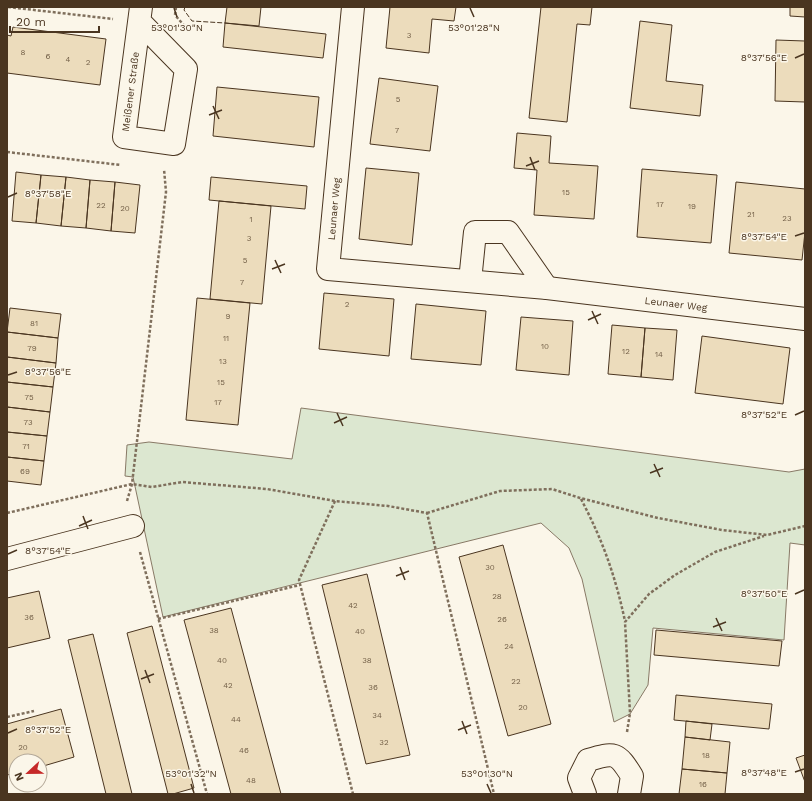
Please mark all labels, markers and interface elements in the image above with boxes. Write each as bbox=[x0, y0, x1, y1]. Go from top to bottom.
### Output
scale bar bbox=[10, 8, 99, 34]
text: 20 m bbox=[16, 15, 46, 29]
text: 53°01'30"N bbox=[151, 22, 203, 33]
text: 53°01'28"N bbox=[448, 22, 500, 33]
house number: 3 bbox=[407, 31, 412, 40]
house number: 8 bbox=[21, 48, 26, 57]
street label: Meißener Straße bbox=[119, 51, 141, 132]
house number: 6 bbox=[46, 52, 51, 61]
text: 8°37'56"E bbox=[741, 52, 787, 63]
house number: 4 bbox=[66, 55, 71, 64]
house number: 2 bbox=[86, 58, 91, 67]
house number: 5 bbox=[396, 95, 401, 104]
house number: 7 bbox=[395, 126, 400, 135]
street label: Leunaer Weg bbox=[326, 177, 342, 241]
text: 8°37'58"E bbox=[25, 188, 71, 199]
house number: 15 bbox=[562, 188, 570, 197]
house number: 17 bbox=[656, 200, 664, 209]
house number: 22 bbox=[96, 201, 106, 210]
house number: 19 bbox=[688, 202, 696, 211]
house number: 20 bbox=[120, 204, 130, 213]
house number: 21 bbox=[747, 210, 755, 219]
house number: 23 bbox=[782, 214, 792, 223]
house number: 1 bbox=[249, 215, 253, 224]
text: 8°37'54"E bbox=[741, 231, 787, 242]
house number: 3 bbox=[247, 234, 252, 243]
house number: 5 bbox=[243, 256, 248, 265]
house number: 7 bbox=[240, 278, 245, 287]
street label: Leunaer Weg bbox=[644, 294, 709, 313]
house number: 2 bbox=[345, 300, 350, 309]
house number: 9 bbox=[226, 312, 231, 321]
house number: 81 bbox=[30, 319, 38, 328]
house number: 11 bbox=[223, 334, 229, 343]
house number: 10 bbox=[541, 342, 549, 351]
house number: 79 bbox=[27, 344, 37, 353]
house number: 12 bbox=[622, 347, 630, 356]
house number: 14 bbox=[655, 350, 663, 359]
house number: 13 bbox=[219, 357, 227, 366]
text: 8°37'56"E bbox=[25, 366, 71, 377]
house number: 15 bbox=[217, 378, 225, 387]
house number: 75 bbox=[24, 393, 34, 402]
house number: 17 bbox=[214, 398, 222, 407]
text: 8°37'52"E bbox=[741, 409, 787, 420]
house number: 73 bbox=[23, 418, 33, 427]
house number: 71 bbox=[22, 442, 30, 451]
house number: 69 bbox=[20, 467, 30, 476]
text: 8°37'54"E bbox=[25, 545, 71, 556]
house number: 30 bbox=[485, 563, 495, 572]
text: 8°37'50"E bbox=[741, 588, 787, 599]
house number: 28 bbox=[492, 592, 502, 601]
house number: 42 bbox=[348, 601, 358, 610]
house number: 36 bbox=[24, 613, 34, 622]
house number: 26 bbox=[497, 615, 507, 624]
house number: 38 bbox=[209, 626, 219, 635]
house number: 40 bbox=[355, 627, 365, 636]
house number: 24 bbox=[504, 642, 514, 651]
house number: 40 bbox=[217, 656, 227, 665]
house number: 38 bbox=[362, 656, 372, 665]
house number: 22 bbox=[511, 677, 521, 686]
house number: 42 bbox=[223, 681, 233, 690]
house number: 36 bbox=[368, 683, 378, 692]
house number: 20 bbox=[518, 703, 528, 712]
house number: 34 bbox=[372, 711, 382, 720]
house number: 44 bbox=[231, 715, 241, 724]
text: 8°37'52"E bbox=[25, 724, 71, 735]
house number: 32 bbox=[379, 738, 389, 747]
house number: 20 bbox=[18, 743, 28, 752]
house number: 46 bbox=[239, 746, 249, 755]
house number: 18 bbox=[702, 751, 710, 760]
north arrow bbox=[8, 753, 48, 793]
text: 8°37'48"E bbox=[741, 767, 787, 778]
text: 53°01'32"N bbox=[165, 768, 217, 779]
text: 53°01'30"N bbox=[461, 768, 513, 779]
text: N bbox=[12, 770, 27, 783]
house number: 48 bbox=[246, 776, 256, 785]
house number: 16 bbox=[699, 780, 707, 789]

